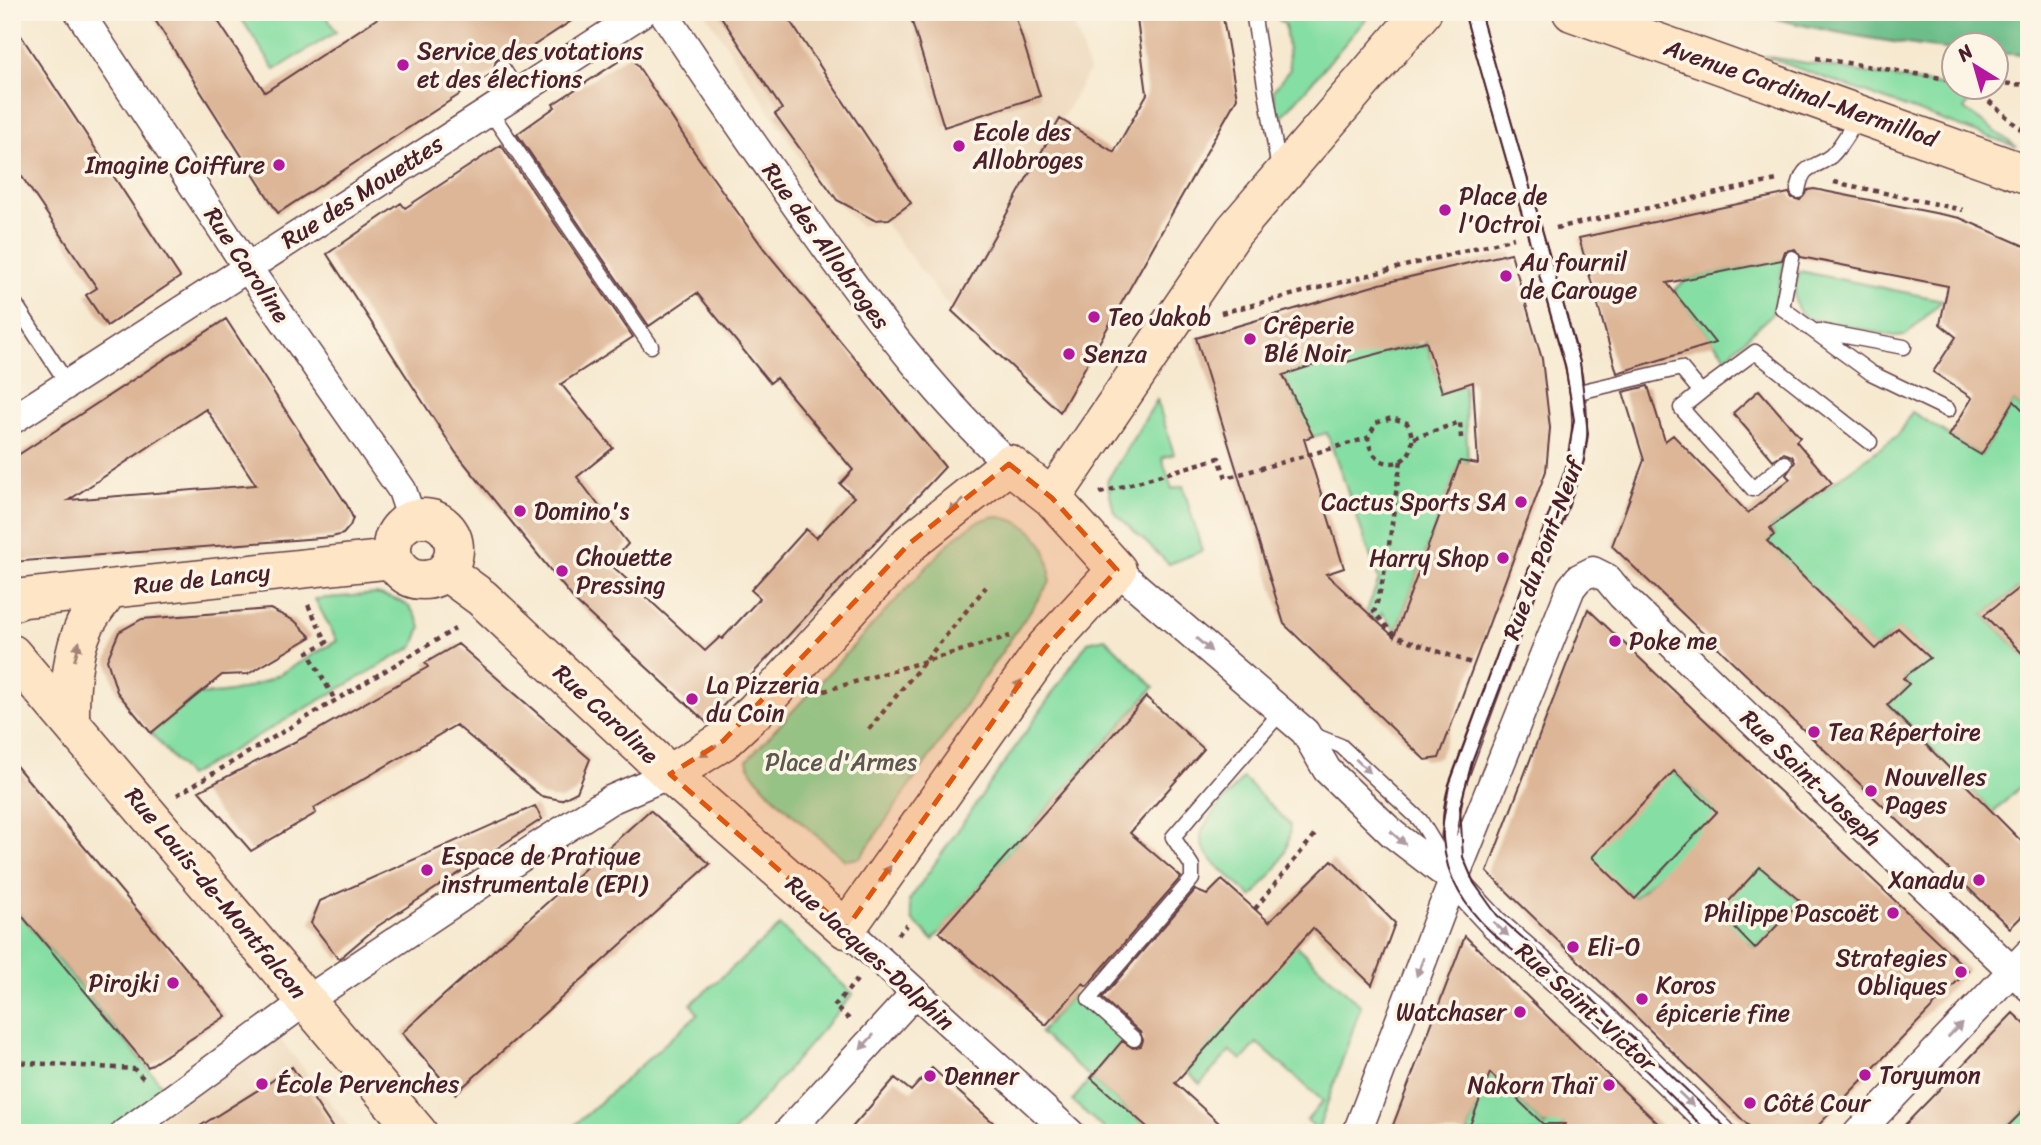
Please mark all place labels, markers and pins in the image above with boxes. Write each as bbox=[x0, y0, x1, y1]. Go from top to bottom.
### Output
place label: Service des votations et des élections bbox=[417, 30, 644, 100]
marker: Service des votations et des élections bbox=[395, 57, 411, 73]
place label: Ecole des Allobroges bbox=[972, 111, 1083, 181]
marker: Ecole des Allobroges bbox=[951, 138, 967, 154]
place label: Imagine Coiffure bbox=[84, 144, 265, 186]
marker: Imagine Coiffure bbox=[271, 157, 287, 173]
place label: Place de l'Octroi bbox=[1459, 175, 1548, 245]
marker: Place de l'Octroi bbox=[1437, 202, 1453, 218]
place label: Au fournil de Carouge bbox=[1519, 241, 1637, 311]
marker: Au fournil de Carouge bbox=[1498, 268, 1514, 284]
place label: Teo Jakob bbox=[1108, 296, 1211, 338]
place label: Crêperie Blé Noir bbox=[1264, 304, 1355, 374]
marker: Teo Jakob bbox=[1086, 309, 1102, 325]
marker: Crêperie Blé Noir bbox=[1242, 331, 1258, 347]
place label: Senza bbox=[1083, 333, 1148, 375]
marker: Senza bbox=[1061, 346, 1077, 362]
place label: Cactus Sports SA bbox=[1321, 481, 1507, 523]
place label: Domino's bbox=[534, 490, 629, 532]
marker: Cactus Sports SA bbox=[1513, 494, 1529, 510]
marker: Domino's bbox=[512, 503, 528, 519]
place label: Chouette Pressing bbox=[576, 536, 672, 606]
place label: Harry Shop bbox=[1369, 537, 1489, 579]
marker: Harry Shop bbox=[1495, 550, 1511, 566]
marker: Chouette Pressing bbox=[554, 563, 570, 579]
place label: Poke me bbox=[1629, 620, 1718, 662]
marker: Poke me bbox=[1607, 633, 1623, 649]
place label: La Pizzeria du Coin bbox=[706, 664, 820, 734]
marker: La Pizzeria du Coin bbox=[684, 691, 700, 707]
place label: Tea Répertoire bbox=[1828, 711, 1981, 753]
marker: Tea Répertoire bbox=[1806, 724, 1822, 740]
place label: Nouvelles Pages bbox=[1885, 756, 1987, 826]
marker: Nouvelles Pages bbox=[1863, 783, 1879, 799]
place label: Espace de Pratique instrumentale (EPI) bbox=[441, 835, 649, 905]
place label: Xanadu bbox=[1888, 859, 1965, 901]
marker: Espace de Pratique instrumentale (EPI) bbox=[419, 862, 435, 878]
marker: Xanadu bbox=[1971, 872, 1987, 888]
place label: Philippe Pascoët bbox=[1704, 892, 1879, 934]
marker: Philippe Pascoët bbox=[1885, 905, 1901, 921]
place label: Eli-O bbox=[1587, 926, 1640, 968]
place label: Strategies Obliques bbox=[1835, 937, 1948, 1007]
marker: Eli-O bbox=[1565, 939, 1581, 955]
place label: Pirojki bbox=[89, 962, 159, 1004]
place label: Koros épicerie fine bbox=[1656, 964, 1790, 1034]
marker: Strategies Obliques bbox=[1953, 964, 1969, 980]
marker: Pirojki bbox=[165, 975, 181, 991]
place label: Watchaser bbox=[1396, 991, 1508, 1033]
marker: Koros épicerie fine bbox=[1634, 991, 1650, 1007]
marker: Watchaser bbox=[1512, 1004, 1528, 1020]
place label: Toryumon bbox=[1879, 1054, 1981, 1096]
place label: Denner bbox=[944, 1055, 1020, 1097]
place label: École Pervenches bbox=[276, 1063, 459, 1105]
place label: Nakorn Thaï bbox=[1468, 1064, 1598, 1106]
marker: Toryumon bbox=[1857, 1067, 1873, 1083]
marker: Denner bbox=[922, 1068, 938, 1084]
marker: École Pervenches bbox=[254, 1076, 270, 1092]
marker: Nakorn Thaï bbox=[1601, 1077, 1617, 1093]
place label: Côté Cour bbox=[1764, 1082, 1872, 1124]
marker: Côté Cour bbox=[1742, 1095, 1758, 1111]

